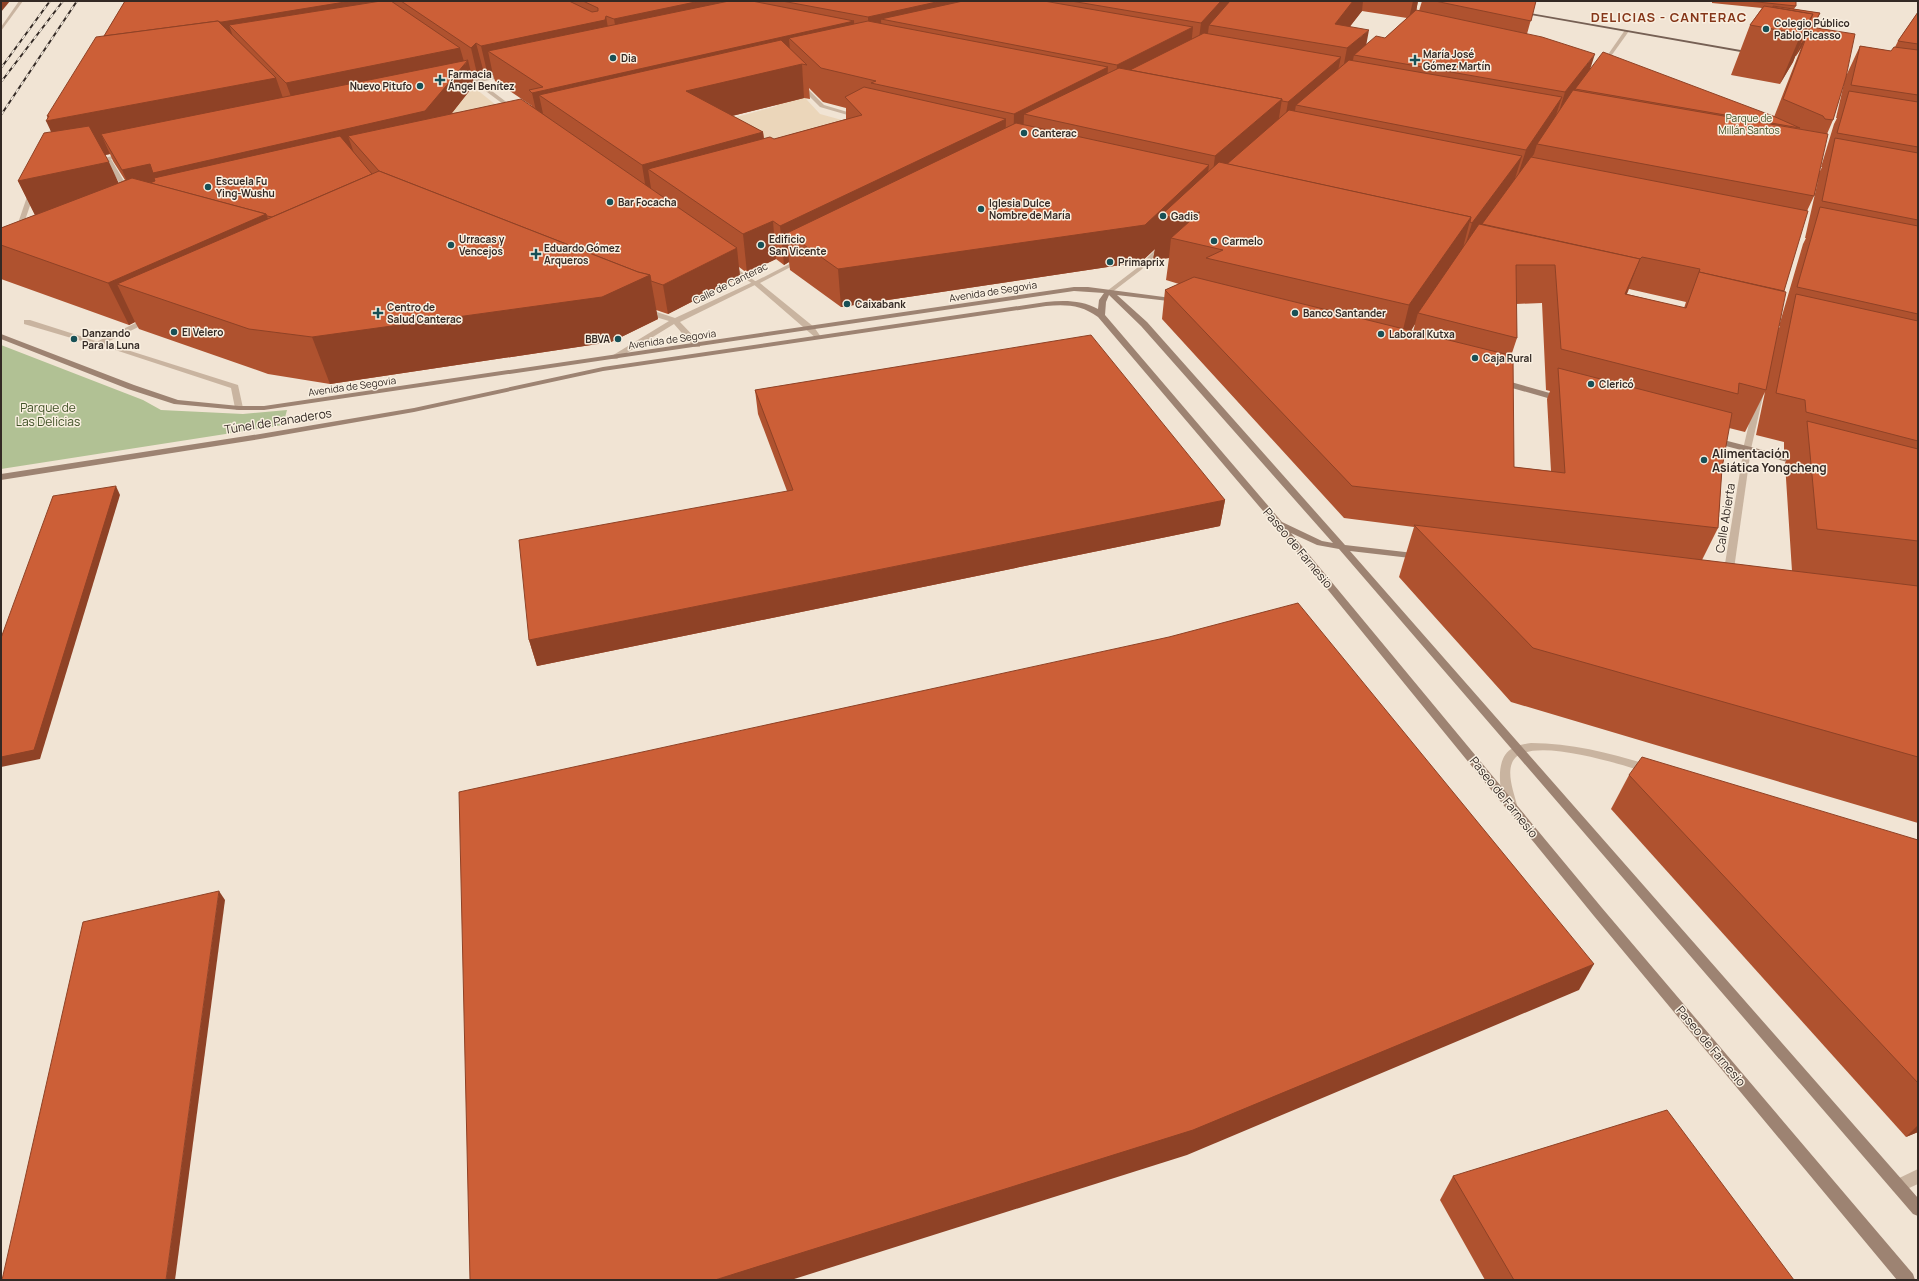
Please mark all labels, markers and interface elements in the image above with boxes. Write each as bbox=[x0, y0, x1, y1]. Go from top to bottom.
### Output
district label: DELICIAS - CANTERAC bbox=[1591, 8, 1747, 26]
place label: Colegio Público Pablo Picasso bbox=[1774, 16, 1850, 42]
marker: Colegio Público Pablo Picasso bbox=[1761, 24, 1771, 34]
place label: María José Gómez Martín bbox=[1423, 47, 1490, 73]
place label: Dia bbox=[621, 51, 637, 65]
marker: Dia bbox=[608, 53, 618, 63]
marker: María José Gómez Martín bbox=[1410, 55, 1420, 65]
place label: Farmacia Ángel Benítez bbox=[448, 67, 515, 93]
marker: Farmacia Ángel Benítez bbox=[435, 75, 445, 85]
place label: Nuevo Pitufo bbox=[350, 79, 412, 93]
marker: Nuevo Pitufo bbox=[415, 81, 425, 91]
park label: Parque de Millán Santos bbox=[1718, 111, 1780, 137]
place label: Canterac bbox=[1032, 126, 1077, 140]
marker: Canterac bbox=[1019, 128, 1029, 138]
place label: Escuela Fu Ying-Wushu bbox=[216, 174, 275, 200]
marker: Escuela Fu Ying-Wushu bbox=[203, 182, 213, 192]
place label: Bar Focacha bbox=[618, 195, 677, 209]
place label: Iglesia Dulce Nombre de María bbox=[989, 196, 1071, 222]
marker: Bar Focacha bbox=[605, 197, 615, 207]
marker: Iglesia Dulce Nombre de María bbox=[976, 204, 986, 214]
place label: Gadis bbox=[1171, 209, 1199, 223]
marker: Gadis bbox=[1158, 211, 1168, 221]
place label: Urracas y Vencejos bbox=[459, 232, 505, 258]
place label: Edificio San Vicente bbox=[769, 232, 826, 258]
place label: Carmelo bbox=[1222, 234, 1263, 248]
marker: Carmelo bbox=[1209, 236, 1219, 246]
marker: Urracas y Vencejos bbox=[446, 240, 456, 250]
marker: Edificio San Vicente bbox=[756, 240, 766, 250]
place label: Eduardo Gómez Arqueros bbox=[544, 241, 620, 267]
marker: Eduardo Gómez Arqueros bbox=[531, 249, 541, 259]
place label: Primaprix bbox=[1118, 255, 1165, 269]
marker: Primaprix bbox=[1105, 257, 1115, 267]
street label: Calle de Canterac bbox=[690, 259, 770, 307]
street label: Avenida de Segovia bbox=[948, 277, 1038, 305]
place label: Caixabank bbox=[855, 297, 906, 311]
marker: Caixabank bbox=[842, 299, 852, 309]
place label: Centro de Salud Canterac bbox=[387, 300, 462, 326]
place label: Banco Santander bbox=[1303, 306, 1386, 320]
marker: Centro de Salud Canterac bbox=[372, 307, 384, 319]
marker: Banco Santander bbox=[1290, 308, 1300, 318]
place label: El Velero bbox=[182, 325, 223, 339]
place label: Danzando Para la Luna bbox=[82, 326, 140, 352]
street label: Avenida de Segovia bbox=[627, 326, 717, 352]
marker: El Velero bbox=[169, 327, 179, 337]
place label: Laboral Kutxa bbox=[1389, 327, 1455, 341]
marker: Laboral Kutxa bbox=[1376, 329, 1386, 339]
place label: BBVA bbox=[585, 332, 610, 346]
marker: Danzando Para la Luna bbox=[69, 334, 79, 344]
marker: BBVA bbox=[613, 334, 623, 344]
place label: Caja Rural bbox=[1483, 351, 1532, 365]
marker: Caja Rural bbox=[1470, 353, 1480, 363]
street label: Avenida de Segovia bbox=[307, 373, 397, 399]
place label: Clericó bbox=[1599, 377, 1634, 391]
marker: Clericó bbox=[1586, 379, 1596, 389]
park label: Parque de Las Delicias bbox=[16, 399, 80, 430]
street label: Túnel de Panaderos bbox=[223, 404, 333, 438]
place label: Alimentación Asiática Yongcheng bbox=[1712, 445, 1827, 476]
marker: Alimentación Asiática Yongcheng bbox=[1699, 455, 1709, 465]
street label: Calle Abierta bbox=[1711, 482, 1739, 554]
street label: Paseo de Farnesio bbox=[1259, 504, 1337, 592]
street label: Paseo de Farnesio bbox=[1466, 753, 1542, 841]
street label: Paseo de Farnesio bbox=[1672, 1002, 1750, 1090]

